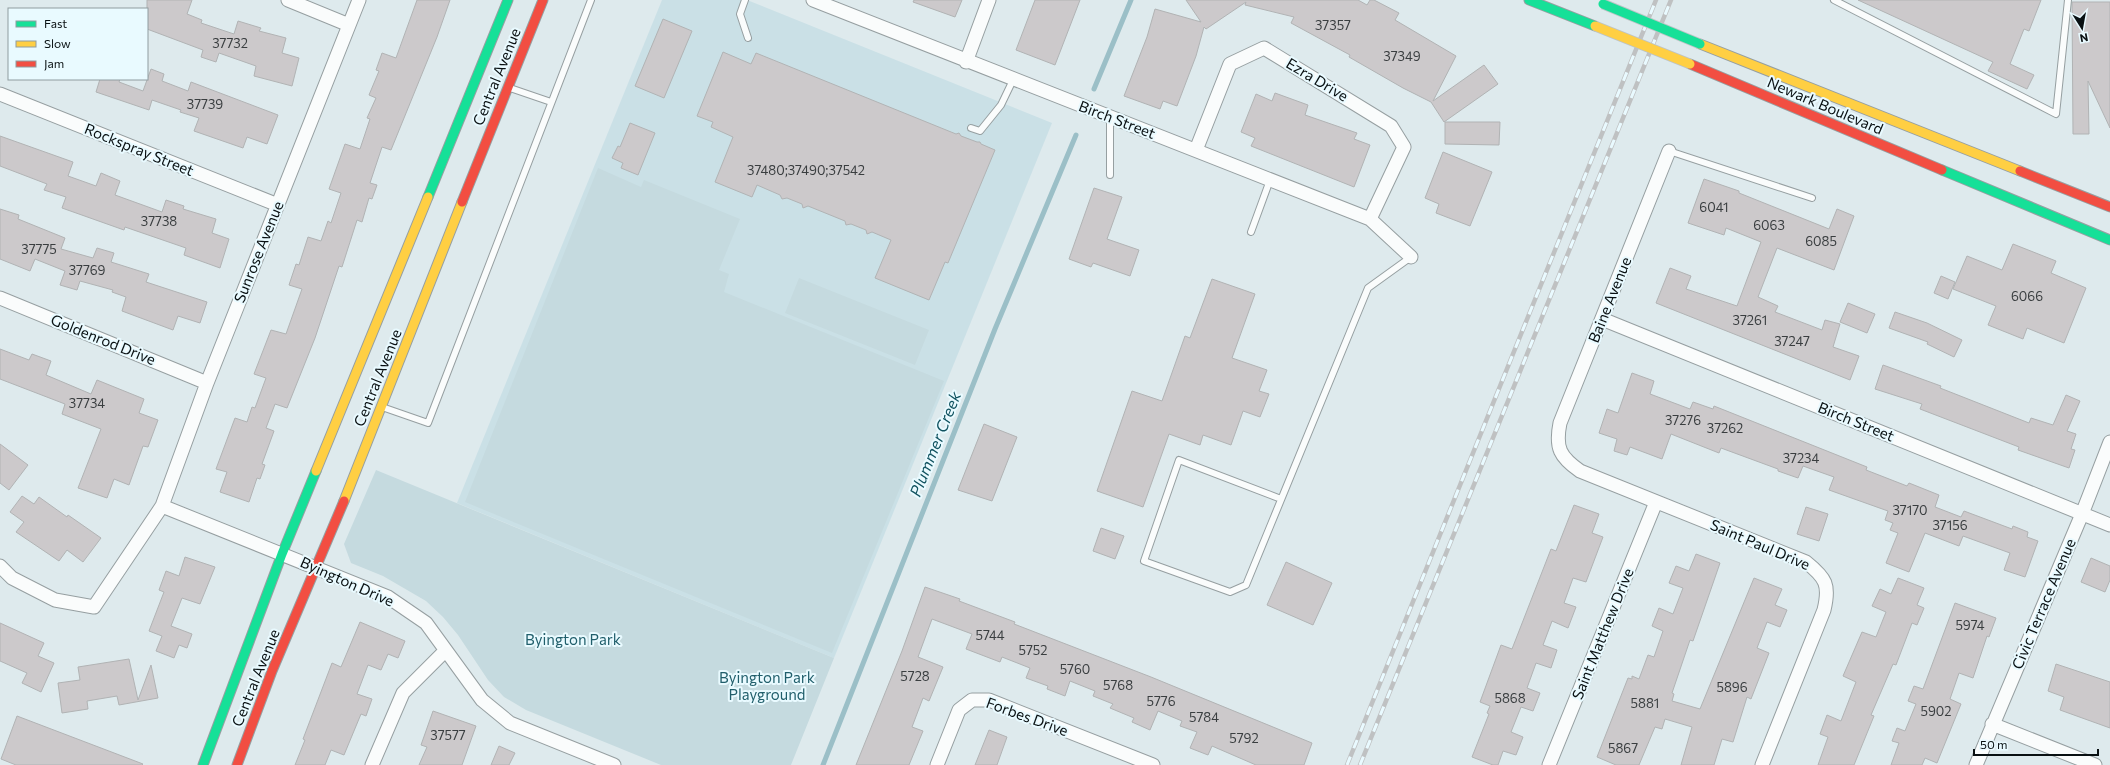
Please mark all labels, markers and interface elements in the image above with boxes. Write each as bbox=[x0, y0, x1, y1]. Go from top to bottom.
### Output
legend bbox=[8, 8, 148, 80]
north arrow bbox=[2062, 8, 2102, 48]
text: Fast bbox=[44, 16, 67, 30]
house number: 37357 bbox=[1315, 17, 1351, 33]
street label: Central Avenue bbox=[468, 25, 524, 128]
text: N bbox=[2079, 31, 2089, 45]
house number: 37732 bbox=[212, 35, 248, 51]
text: Slow bbox=[44, 36, 71, 50]
house number: 37349 bbox=[1383, 48, 1421, 64]
street label: Ezra Drive bbox=[1283, 54, 1352, 105]
text: Jam bbox=[44, 56, 64, 71]
street label: Newark Boulevard bbox=[1765, 73, 1886, 138]
house number: 37739 bbox=[187, 96, 223, 112]
street label: Birch Street bbox=[1077, 96, 1158, 142]
street label: Rockspray Street bbox=[82, 119, 197, 179]
house number: 37480;37490;37542 bbox=[747, 162, 865, 178]
street label: Sunrose Avenue bbox=[230, 198, 287, 305]
house number: 6041 bbox=[1699, 199, 1729, 215]
house number: 37738 bbox=[141, 213, 177, 229]
house number: 6063 bbox=[1753, 217, 1785, 233]
house number: 6085 bbox=[1805, 233, 1837, 249]
house number: 37775 bbox=[21, 241, 57, 257]
street label: Baine Avenue bbox=[1584, 254, 1634, 345]
house number: 37769 bbox=[69, 262, 105, 278]
house number: 6066 bbox=[2011, 288, 2043, 304]
street label: Goldenrod Drive bbox=[48, 310, 158, 368]
house number: 37261 bbox=[1733, 312, 1767, 328]
street label: Central Avenue bbox=[349, 326, 405, 429]
house number: 37247 bbox=[1774, 333, 1810, 349]
water label: Plummer Creek bbox=[905, 388, 964, 499]
house number: 37734 bbox=[69, 395, 105, 411]
street label: Birch Street bbox=[1816, 398, 1897, 445]
house number: 37276 bbox=[1665, 412, 1701, 428]
house number: 37262 bbox=[1707, 420, 1743, 436]
house number: 37234 bbox=[1783, 450, 1820, 466]
house number: 37170 bbox=[1892, 502, 1928, 518]
street label: Saint Paul Drive bbox=[1708, 515, 1813, 573]
house number: 37156 bbox=[1932, 517, 1968, 533]
street label: Civic Terrace Avenue bbox=[2007, 535, 2079, 672]
street label: Byington Drive bbox=[298, 552, 397, 610]
street label: Saint Matthew Drive bbox=[1568, 565, 1637, 702]
house number: 5974 bbox=[1955, 617, 1985, 633]
street label: Central Avenue bbox=[227, 626, 283, 729]
house number: 5744 bbox=[975, 627, 1005, 643]
park label: Byington Park bbox=[525, 630, 621, 648]
house number: 5752 bbox=[1019, 642, 1047, 658]
house number: 5760 bbox=[1060, 661, 1090, 677]
park label: Byington Park Playground bbox=[719, 668, 815, 703]
house number: 5728 bbox=[900, 668, 930, 684]
house number: 5768 bbox=[1103, 677, 1133, 693]
house number: 5896 bbox=[1716, 679, 1748, 695]
house number: 5868 bbox=[1494, 690, 1526, 706]
street label: Forbes Drive bbox=[984, 693, 1071, 739]
house number: 5776 bbox=[1146, 693, 1176, 709]
house number: 5881 bbox=[1631, 695, 1659, 711]
house number: 5902 bbox=[1920, 703, 1952, 719]
house number: 5784 bbox=[1189, 709, 1219, 725]
house number: 37577 bbox=[430, 727, 466, 743]
house number: 5792 bbox=[1229, 730, 1259, 746]
scale bar bbox=[1974, 731, 2098, 757]
text: 50 m bbox=[1980, 737, 2008, 751]
house number: 5867 bbox=[1608, 740, 1638, 756]

